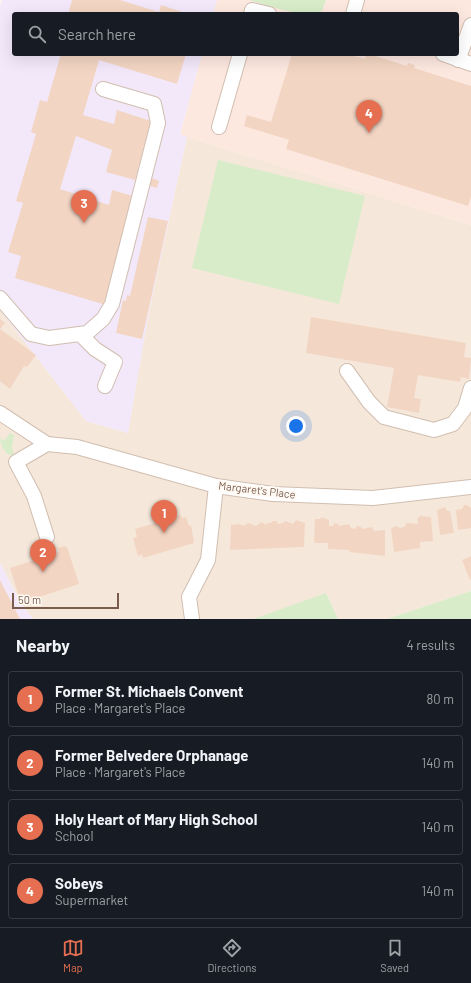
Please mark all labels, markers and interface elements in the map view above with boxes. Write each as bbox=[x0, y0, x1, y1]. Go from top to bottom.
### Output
search box bbox=[12, 12, 459, 56]
icon: search bbox=[26, 23, 48, 45]
text: Search here bbox=[58, 25, 136, 43]
pin: 4 bbox=[356, 100, 382, 133]
pin: 3 bbox=[71, 190, 97, 223]
your location bbox=[286, 416, 306, 436]
street label: Margaret's Place bbox=[218, 478, 296, 501]
pin: 1 bbox=[151, 500, 177, 533]
pin: 2 bbox=[30, 539, 56, 572]
scale bar bbox=[12, 591, 119, 610]
text: 50 m bbox=[18, 593, 41, 606]
text: Nearby bbox=[16, 635, 70, 655]
text: 4 results bbox=[407, 637, 455, 653]
text: Former St. Michaels Convent bbox=[55, 682, 244, 700]
text: 1 bbox=[28, 691, 32, 707]
text: 80 m bbox=[427, 691, 454, 707]
text: Place · Margaret's Place bbox=[55, 700, 185, 716]
text: Former Belvedere Orphanage bbox=[55, 746, 248, 764]
text: 2 bbox=[26, 755, 34, 771]
text: 140 m bbox=[422, 755, 454, 771]
text: Place · Margaret's Place bbox=[55, 764, 185, 780]
text: Holy Heart of Mary High School bbox=[55, 810, 257, 828]
text: 3 bbox=[26, 819, 34, 835]
text: 140 m bbox=[422, 819, 454, 835]
text: School bbox=[55, 828, 93, 844]
text: Sobeys bbox=[55, 874, 103, 892]
text: 4 bbox=[26, 883, 34, 899]
text: 140 m bbox=[422, 883, 454, 899]
text: Supermarket bbox=[55, 892, 128, 908]
tab: Map bbox=[62, 937, 84, 974]
tab: Directions bbox=[207, 937, 257, 974]
tab: Saved bbox=[380, 937, 409, 974]

